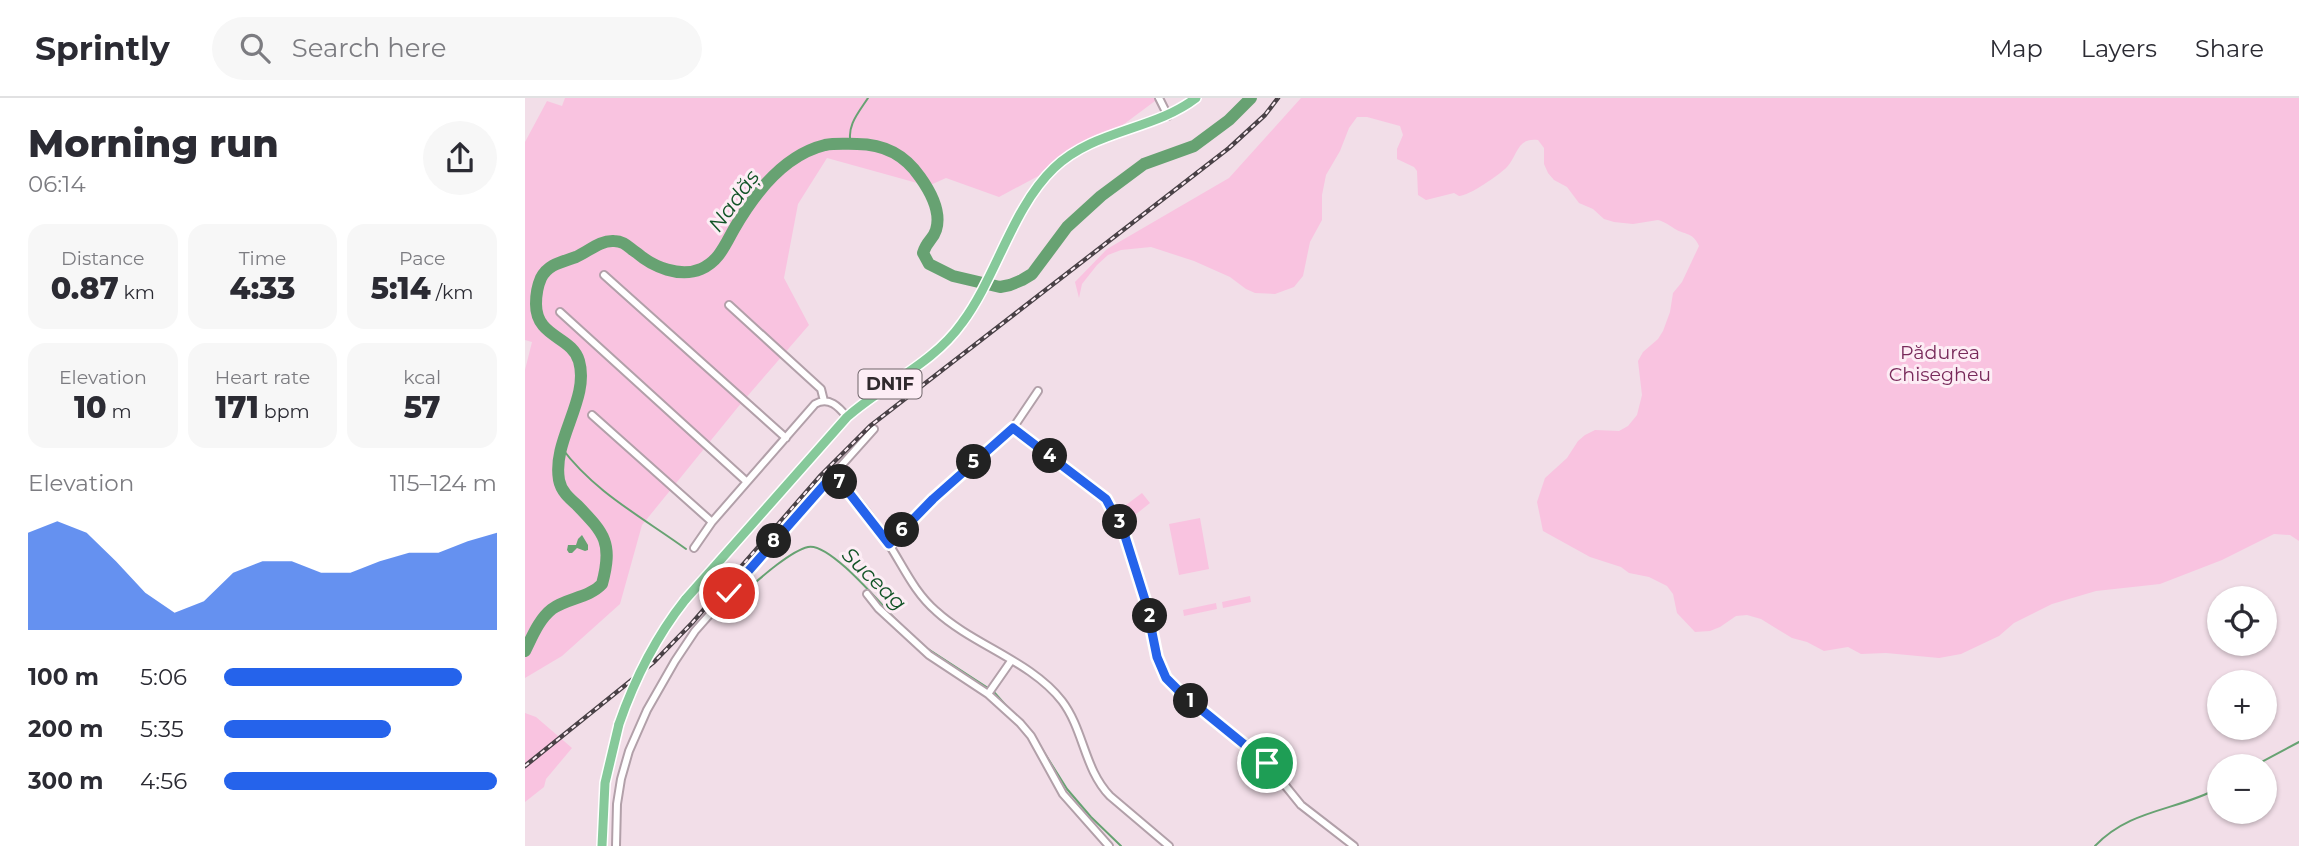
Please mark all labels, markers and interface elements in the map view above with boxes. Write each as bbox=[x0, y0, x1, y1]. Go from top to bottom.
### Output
search box bbox=[212, 17, 702, 80]
text: Sprintly bbox=[35, 28, 170, 68]
icon: search bbox=[236, 29, 274, 67]
text: Search here bbox=[292, 32, 446, 64]
text: Map bbox=[1989, 34, 2043, 63]
text: Layers bbox=[2081, 34, 2157, 63]
text: Share bbox=[2195, 34, 2264, 63]
text: Morning run bbox=[28, 120, 279, 167]
button: share bbox=[423, 121, 497, 195]
water label: Nadăș bbox=[703, 165, 765, 237]
text: 06:14 bbox=[28, 170, 86, 198]
text: Distance bbox=[61, 247, 145, 270]
text: Time bbox=[239, 247, 286, 270]
text: Pace bbox=[399, 247, 445, 270]
text: 0.87 bbox=[51, 270, 119, 307]
text: 4:33 bbox=[230, 270, 295, 307]
text: 5:14 bbox=[371, 270, 431, 307]
text: km bbox=[119, 281, 155, 304]
text: /km bbox=[431, 281, 474, 304]
park label: Pădurea Chisegheu bbox=[1889, 341, 1991, 386]
text: Elevation bbox=[59, 366, 147, 389]
text: Heart rate bbox=[215, 366, 310, 389]
text: kcal bbox=[403, 366, 441, 389]
road number: DN1F bbox=[859, 370, 921, 398]
text: 10 bbox=[74, 389, 107, 426]
text: 171 bbox=[215, 389, 259, 426]
text: 57 bbox=[404, 389, 441, 426]
text: m bbox=[107, 400, 132, 423]
text: bpm bbox=[259, 400, 310, 423]
pin: 4 bbox=[1033, 438, 1067, 474]
pin: 5 bbox=[957, 444, 991, 480]
text: 4 bbox=[1043, 444, 1056, 467]
text: 5 bbox=[968, 450, 979, 473]
pin: 7 bbox=[823, 464, 857, 500]
text: Elevation bbox=[28, 469, 134, 497]
text: 115–124 m bbox=[390, 469, 497, 497]
text: 7 bbox=[834, 470, 845, 493]
pin: 3 bbox=[1103, 504, 1137, 540]
text: 3 bbox=[1114, 510, 1125, 533]
pin: 6 bbox=[885, 512, 919, 548]
text: 6 bbox=[895, 518, 908, 541]
pin: 8 bbox=[757, 524, 791, 558]
text: 8 bbox=[767, 529, 780, 552]
water label: Suceag bbox=[837, 542, 912, 615]
pin bbox=[699, 563, 759, 623]
icon: check bbox=[710, 574, 748, 612]
map controls bbox=[2207, 586, 2277, 824]
button: locate bbox=[2207, 586, 2277, 656]
pin: 2 bbox=[1133, 598, 1167, 634]
text: 2 bbox=[1144, 604, 1155, 627]
text: 100 m bbox=[28, 663, 99, 691]
text: 5:06 bbox=[140, 663, 187, 691]
button: + bbox=[2207, 670, 2277, 740]
pin: 1 bbox=[1173, 684, 1209, 718]
text: 1 bbox=[1187, 689, 1194, 712]
text: 200 m bbox=[28, 715, 103, 743]
text: 5:35 bbox=[140, 715, 184, 743]
pin bbox=[1237, 733, 1297, 793]
icon: arrive bbox=[1248, 744, 1286, 782]
button: − bbox=[2207, 754, 2277, 824]
text: 300 m bbox=[28, 767, 104, 795]
text: 4:56 bbox=[140, 767, 187, 795]

